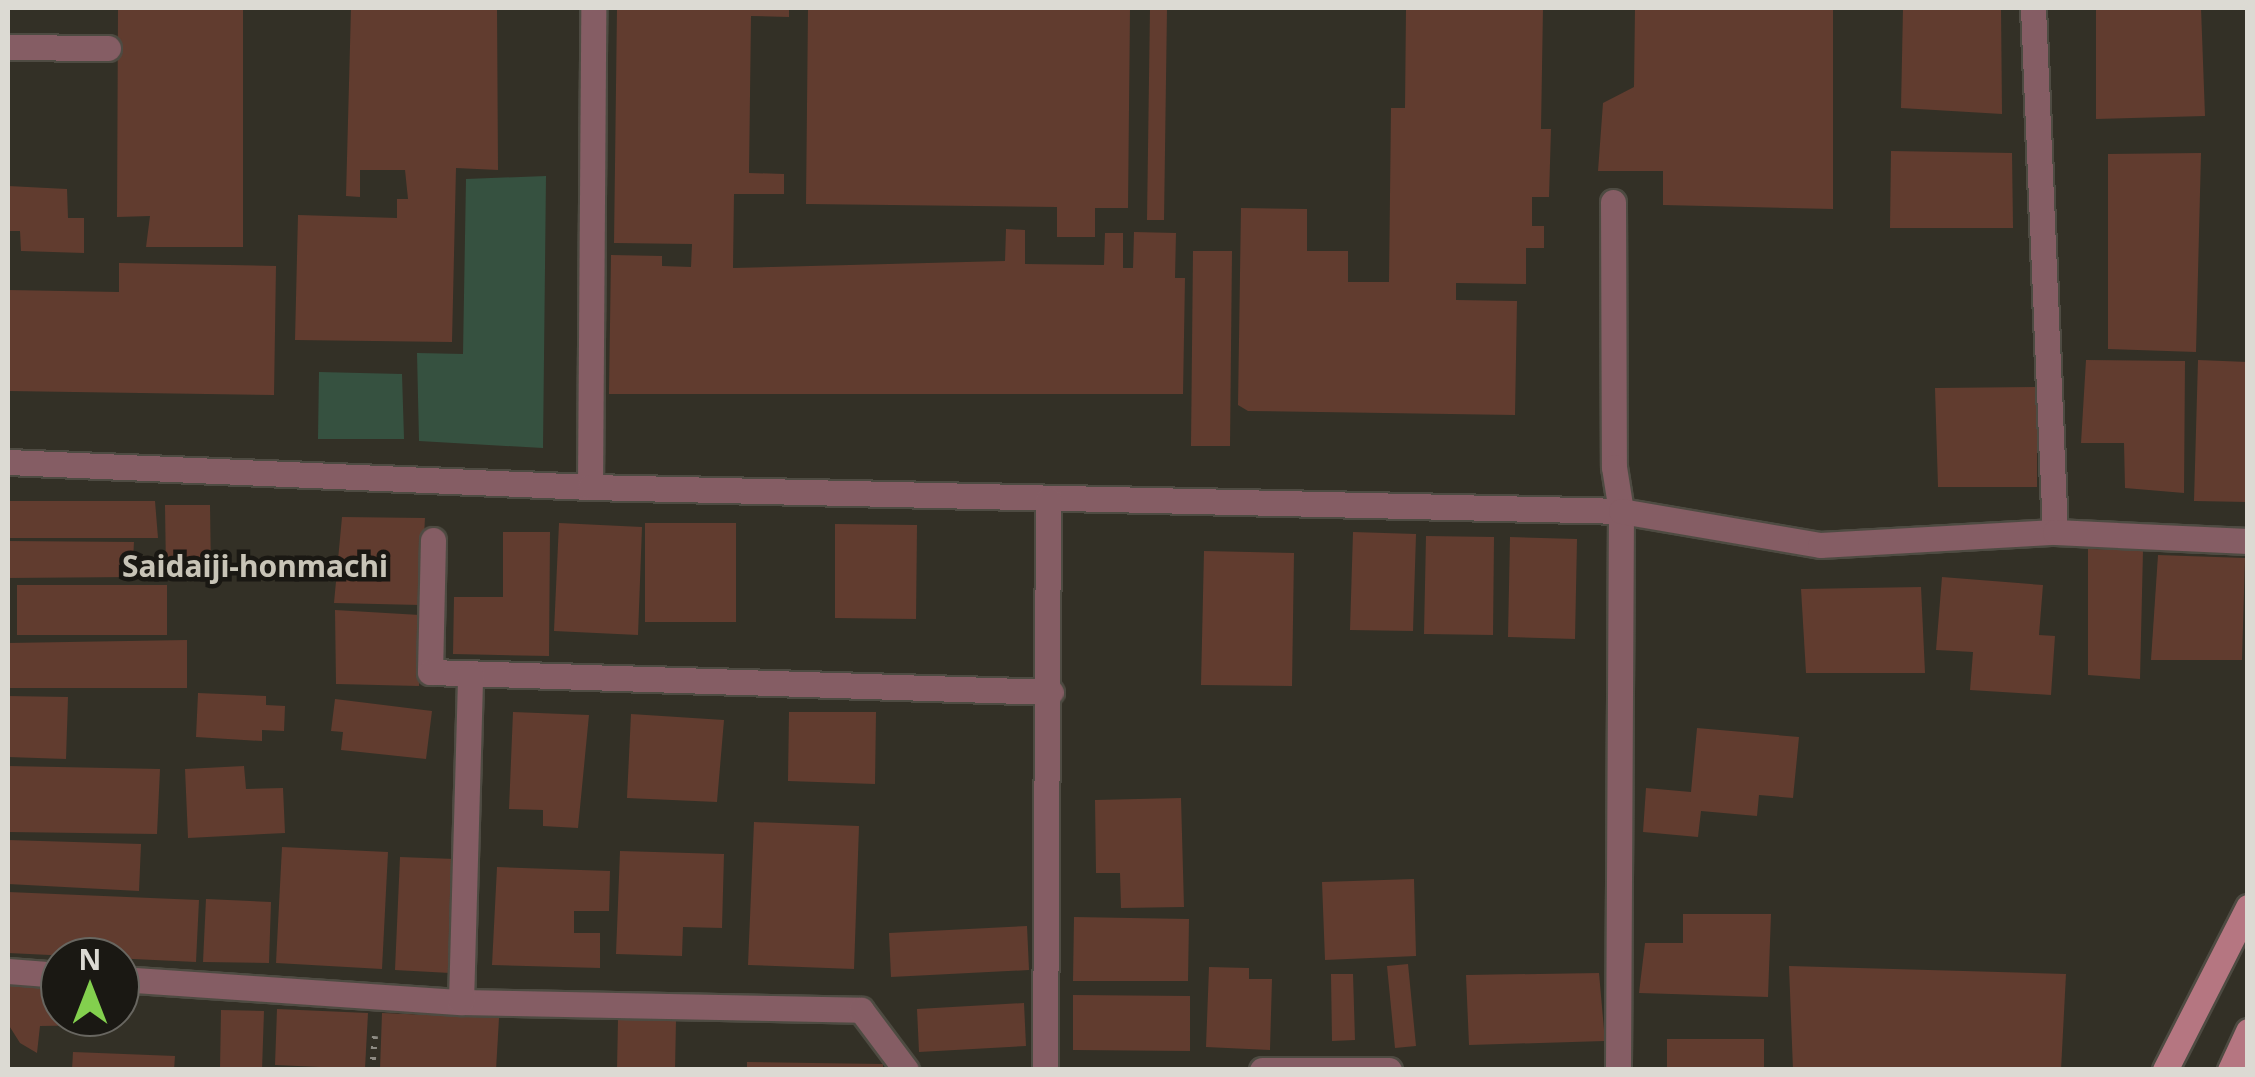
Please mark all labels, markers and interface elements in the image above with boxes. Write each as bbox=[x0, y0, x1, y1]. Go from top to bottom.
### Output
district label: Saidaiji-honmachi bbox=[122, 548, 388, 584]
north arrow bbox=[40, 937, 140, 1037]
text: N bbox=[79, 940, 101, 978]

